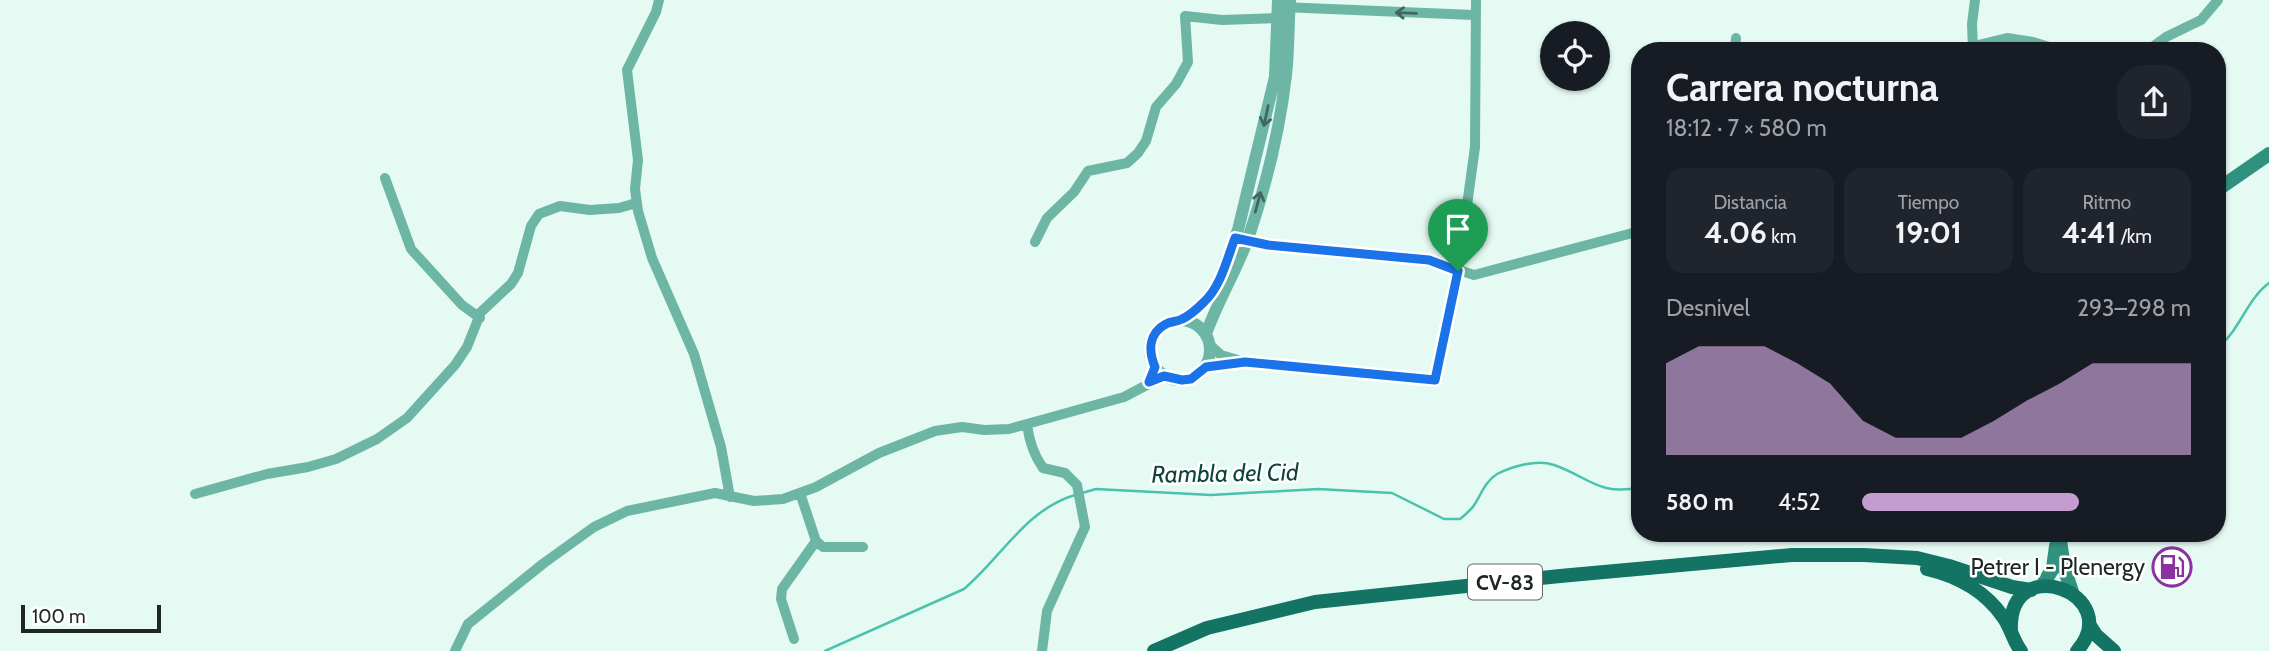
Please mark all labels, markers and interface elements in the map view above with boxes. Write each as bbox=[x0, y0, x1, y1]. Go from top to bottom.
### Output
one-way arrow bbox=[1395, 6, 1418, 20]
map controls bbox=[1540, 21, 1610, 91]
button: locate bbox=[1540, 21, 1610, 91]
text: Carrera nocturna bbox=[1666, 64, 1939, 111]
button: share bbox=[2117, 65, 2191, 139]
one-way arrow bbox=[1259, 104, 1272, 127]
text: 18:12 · 7 × 580 m bbox=[1666, 114, 1827, 142]
text: Distancia bbox=[1713, 191, 1787, 214]
text: Tiempo bbox=[1898, 191, 1959, 214]
text: Ritmo bbox=[2082, 191, 2131, 214]
one-way arrow bbox=[1252, 192, 1265, 214]
pin bbox=[1428, 199, 1488, 271]
icon: arrive bbox=[1439, 210, 1477, 248]
text: 4.06 bbox=[1704, 214, 1767, 251]
text: 19:01 bbox=[1895, 214, 1962, 251]
text: 4:41 bbox=[2062, 214, 2116, 251]
text: km bbox=[1767, 225, 1796, 248]
text: /km bbox=[2116, 225, 2152, 248]
text: Desnivel bbox=[1666, 294, 1750, 322]
text: 293–298 m bbox=[2077, 294, 2191, 322]
water label: Rambla del Cid bbox=[1151, 457, 1299, 489]
text: 580 m bbox=[1666, 488, 1734, 516]
text: 4:52 bbox=[1778, 488, 1821, 516]
fuel station icon: Petrer I - Plenergy bbox=[2151, 546, 2193, 588]
place label: Petrer I - Plenergy bbox=[1971, 553, 2145, 581]
road number: CV-83 bbox=[1468, 564, 1542, 600]
scale bar bbox=[21, 602, 161, 634]
text: 100 m bbox=[32, 605, 86, 628]

